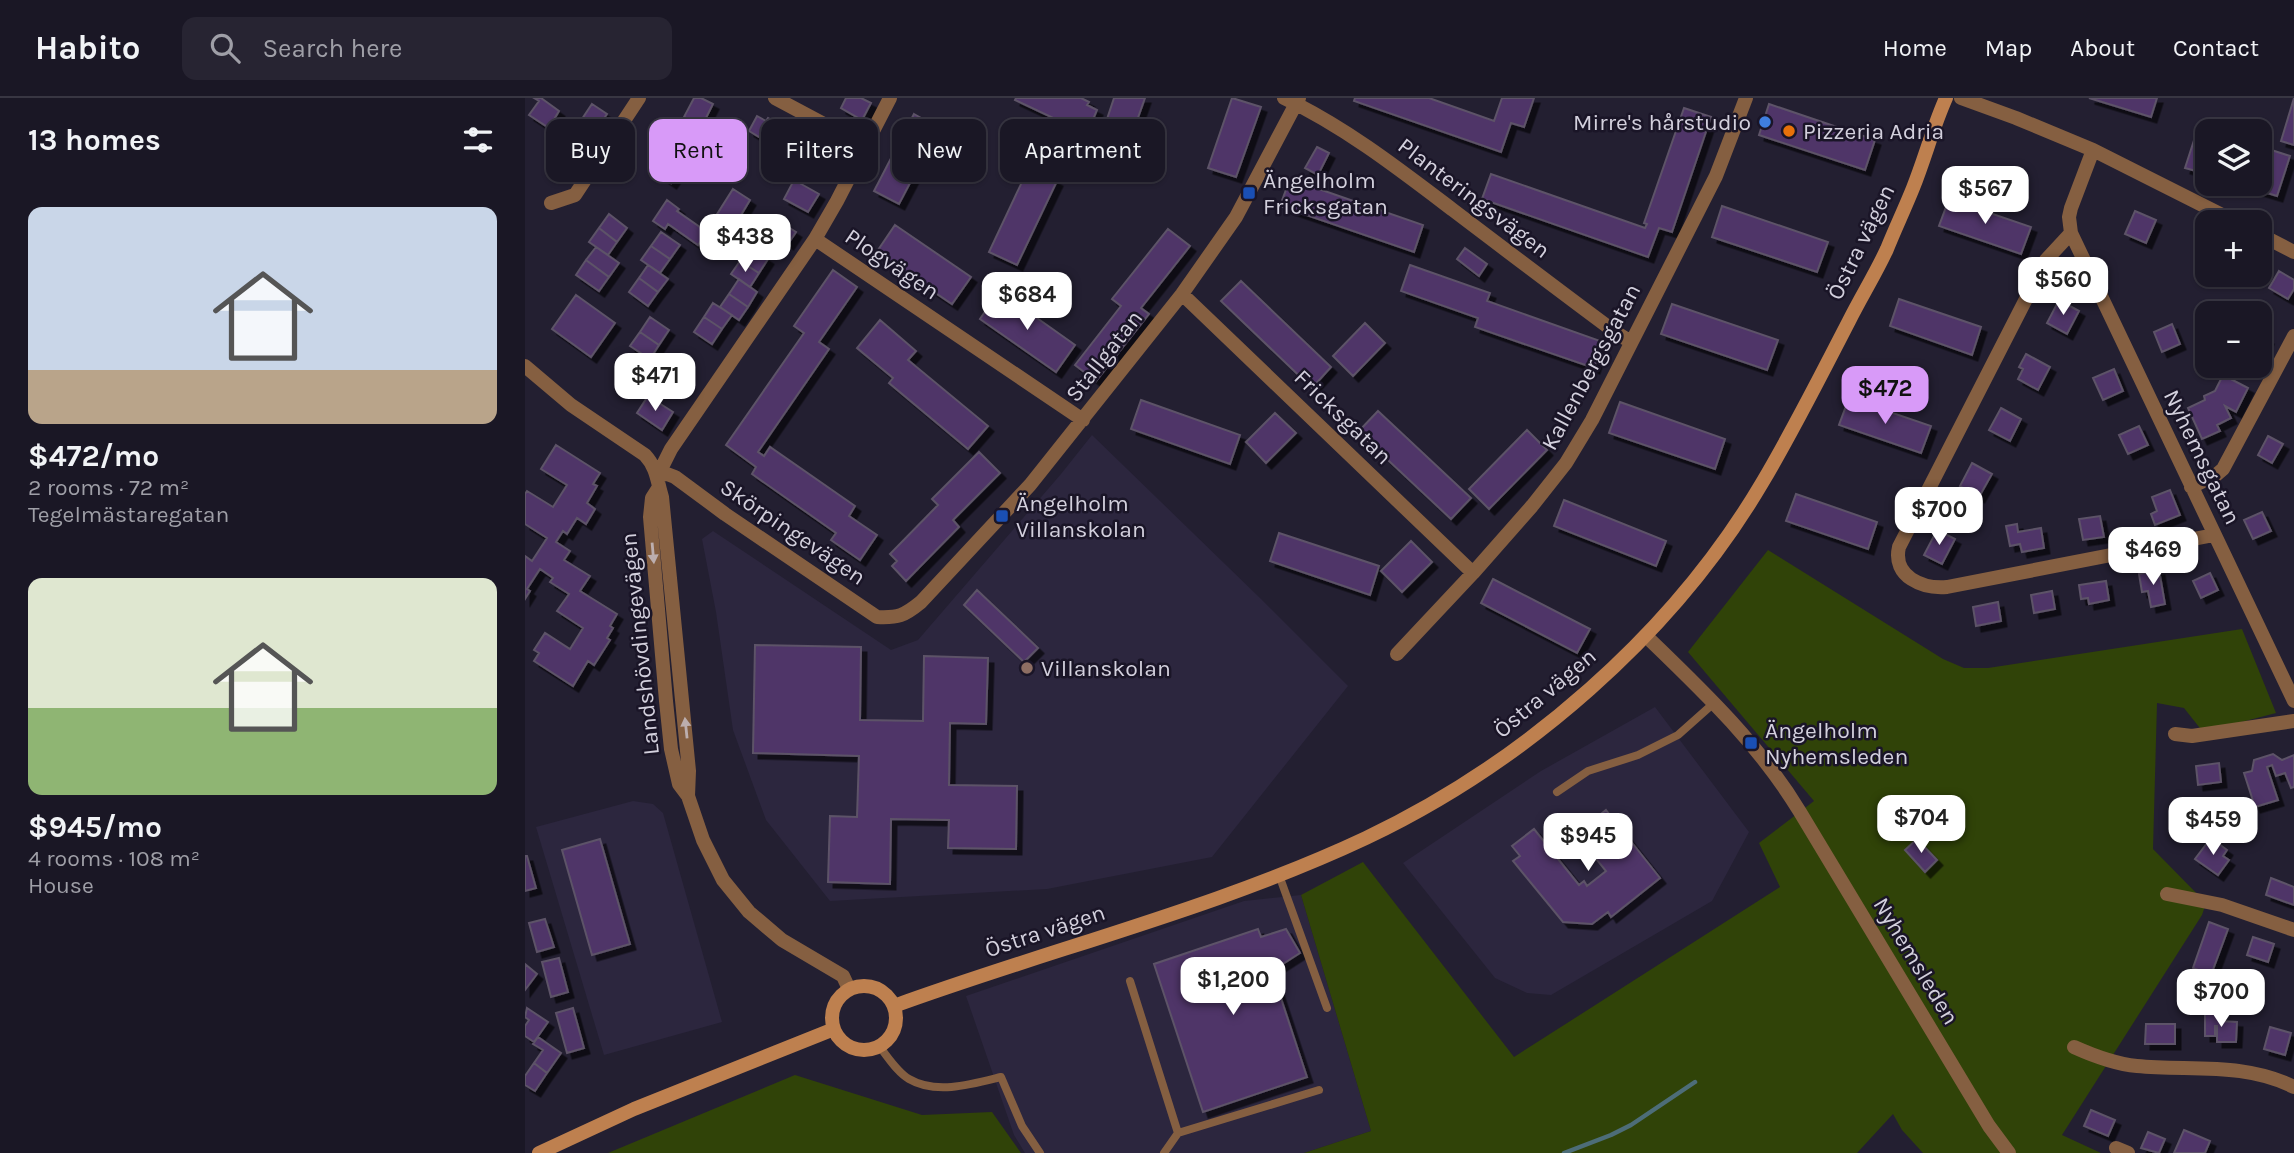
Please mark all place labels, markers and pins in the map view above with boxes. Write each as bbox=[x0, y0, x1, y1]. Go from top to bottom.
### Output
place label: Mirre's hårstudio bbox=[1573, 109, 1751, 136]
marker: Mirre's hårstudio bbox=[1757, 114, 1773, 130]
place label: Pizzeria Adria bbox=[1803, 118, 1944, 145]
marker: Pizzeria Adria bbox=[1781, 123, 1797, 139]
pin: $567 bbox=[1944, 166, 2026, 226]
place label: Ängelholm Fricksgatan bbox=[1263, 167, 1388, 220]
marker: Ängelholm Fricksgatan bbox=[1241, 185, 1257, 201]
pin: $438 bbox=[704, 214, 786, 274]
pin: $560 bbox=[2022, 258, 2104, 317]
pin: $684 bbox=[986, 272, 1068, 332]
pin: $471 bbox=[614, 354, 696, 413]
pin: $472 bbox=[1844, 366, 1926, 426]
pin: $700 bbox=[1898, 488, 1980, 547]
place label: Ängelholm Villanskolan bbox=[1016, 490, 1146, 543]
marker: Ängelholm Villanskolan bbox=[994, 508, 1010, 524]
pin: $469 bbox=[2112, 528, 2194, 587]
place label: Villanskolan bbox=[1041, 655, 1171, 682]
marker: Villanskolan bbox=[1019, 660, 1035, 676]
place label: Ängelholm Nyhemsleden bbox=[1765, 717, 1908, 770]
marker: Ängelholm Nyhemsleden bbox=[1743, 735, 1759, 751]
pin: $704 bbox=[1880, 796, 1962, 855]
pin: $459 bbox=[2172, 798, 2254, 857]
pin: $945 bbox=[1547, 814, 1629, 873]
pin: $1,200 bbox=[1176, 958, 1290, 1017]
pin: $700 bbox=[2180, 970, 2262, 1029]

